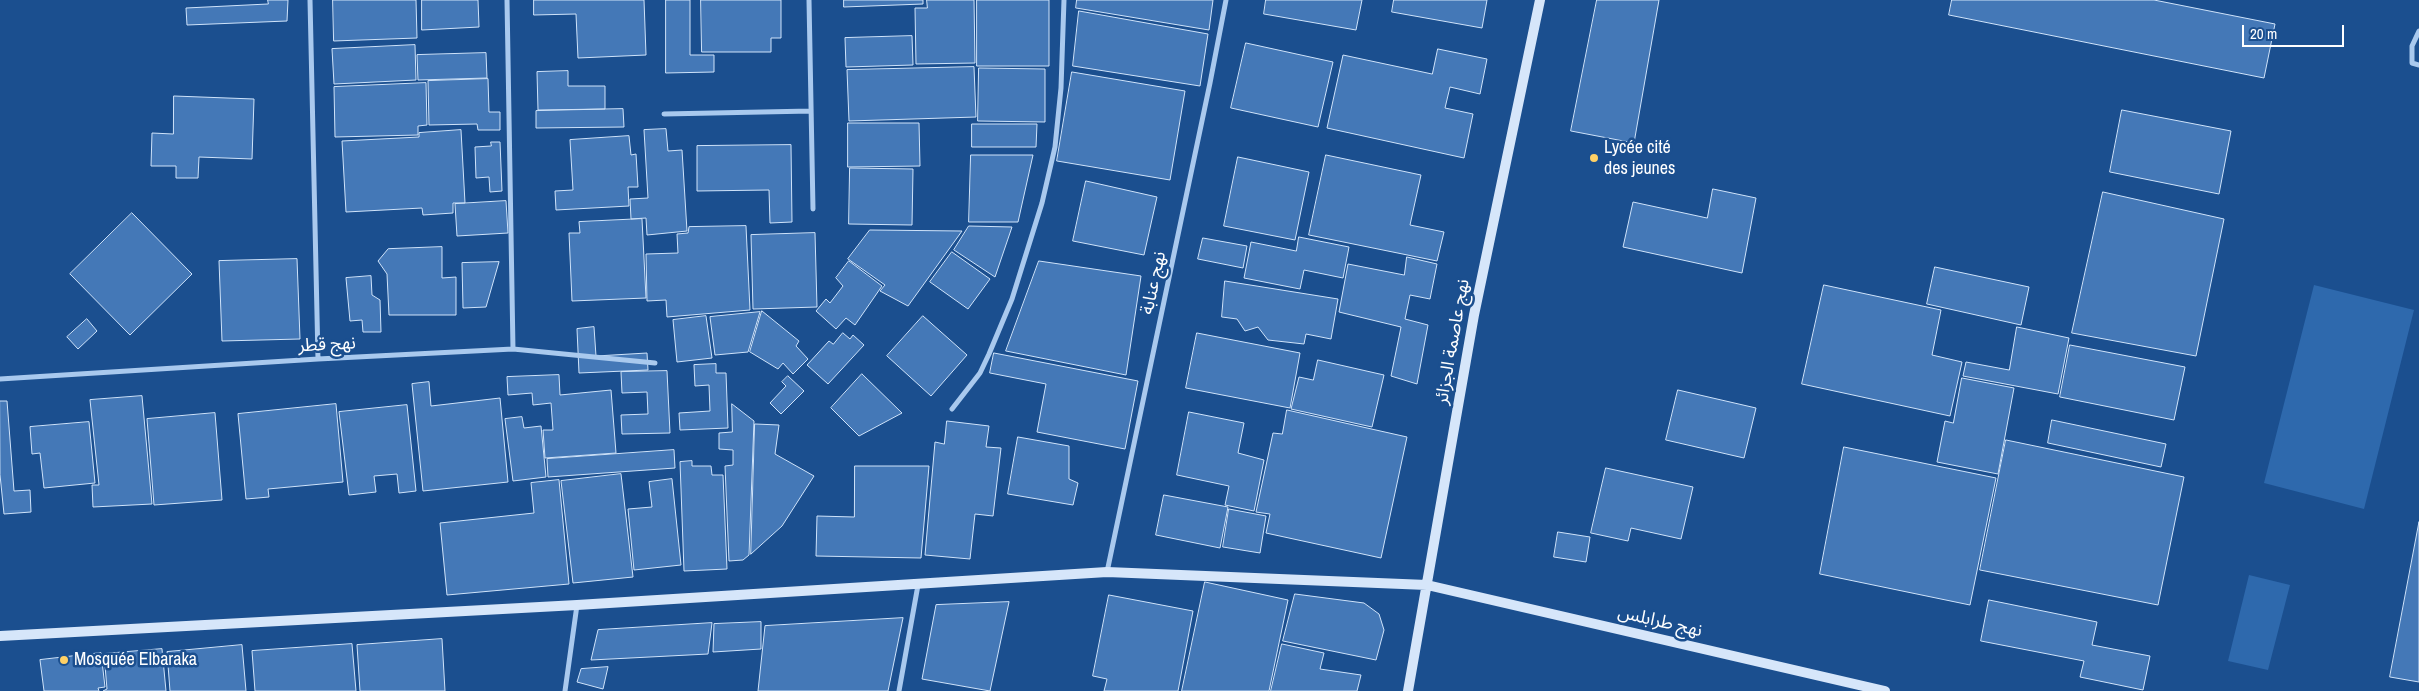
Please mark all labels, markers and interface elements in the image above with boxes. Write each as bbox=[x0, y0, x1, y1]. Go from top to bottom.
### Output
scale bar bbox=[2244, 15, 2346, 47]
text: 20 m bbox=[2250, 23, 2277, 44]
place label: Lycée cité des jeunes bbox=[1604, 137, 1675, 180]
marker: Lycée cité des jeunes bbox=[1588, 152, 1600, 164]
street label: نهج عنابة bbox=[1137, 250, 1171, 316]
street label: نهج عاصمة الجزائر bbox=[1431, 278, 1475, 406]
street label: نهج قطر bbox=[298, 333, 356, 357]
street label: نهج طرابلس bbox=[1616, 602, 1704, 642]
place label: Mosquée Elbaraka bbox=[74, 649, 197, 671]
marker: Mosquée Elbaraka bbox=[58, 654, 70, 666]

